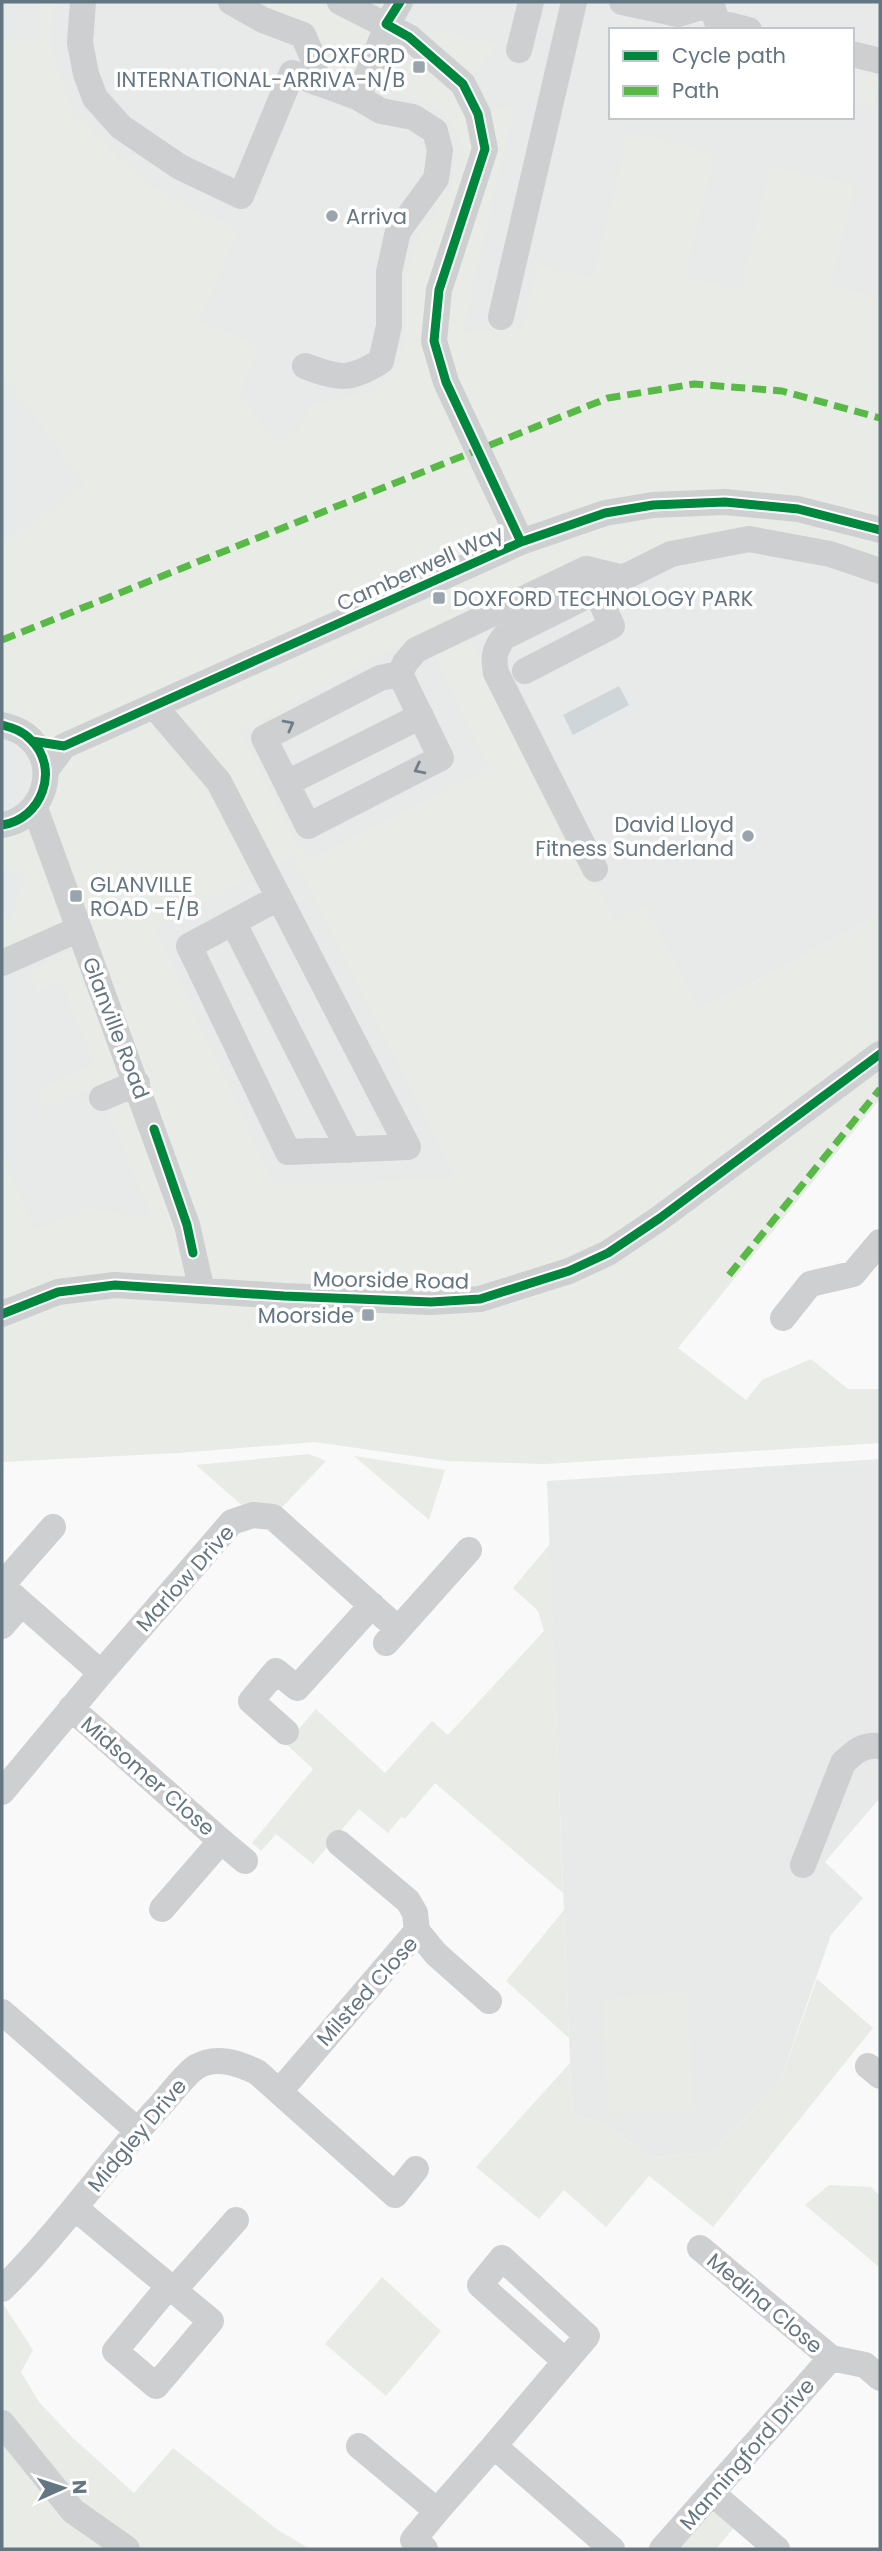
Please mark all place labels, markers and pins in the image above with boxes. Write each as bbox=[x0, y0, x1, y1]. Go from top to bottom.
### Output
place label: DOXFORD INTERNATIONAL-ARRIVA-N/B bbox=[116, 41, 405, 94]
marker: DOXFORD INTERNATIONAL-ARRIVA-N/B bbox=[411, 59, 427, 75]
place label: Arriva bbox=[346, 202, 407, 231]
marker: Arriva bbox=[324, 208, 340, 224]
place label: DOXFORD TECHNOLOGY PARK bbox=[453, 584, 754, 613]
marker: DOXFORD TECHNOLOGY PARK bbox=[431, 590, 447, 606]
place label: David Lloyd Fitness Sunderland bbox=[535, 810, 734, 863]
marker: David Lloyd Fitness Sunderland bbox=[740, 828, 756, 844]
place label: GLANVILLE ROAD -E/B bbox=[90, 870, 199, 923]
marker: GLANVILLE ROAD -E/B bbox=[68, 888, 84, 904]
place label: Moorside bbox=[258, 1301, 354, 1330]
marker: Moorside bbox=[360, 1307, 376, 1323]

